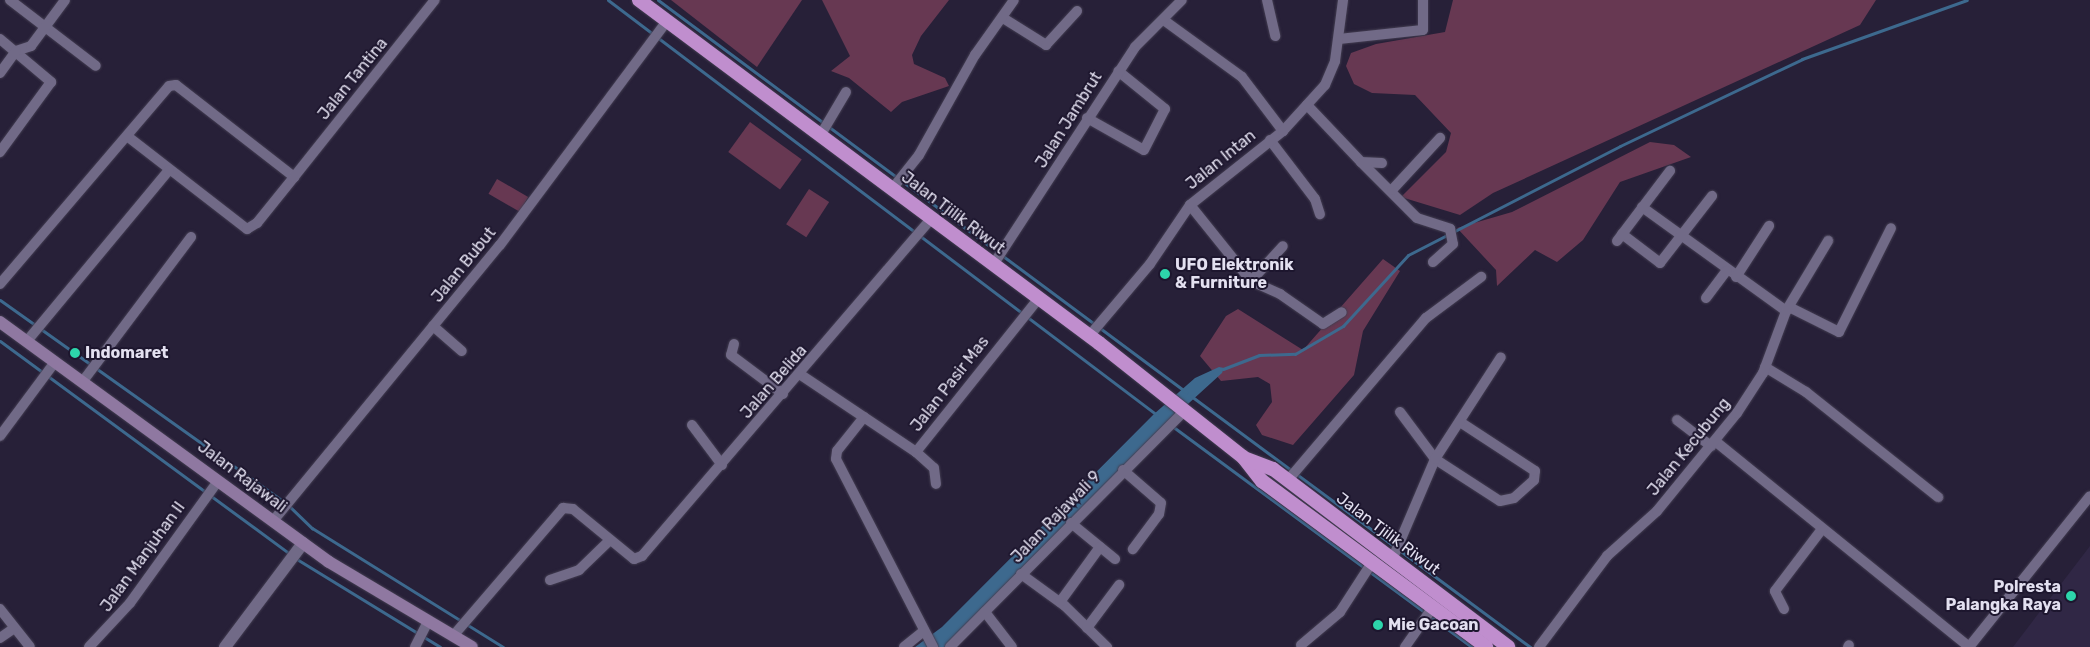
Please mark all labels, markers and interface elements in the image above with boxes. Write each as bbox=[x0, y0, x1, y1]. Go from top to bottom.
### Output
street label: Jalan Tantina bbox=[314, 34, 392, 124]
street label: Jalan Jambrut bbox=[1032, 68, 1106, 172]
street label: Jalan Intan bbox=[1182, 126, 1260, 194]
street label: Jalan Tjilik Riwut bbox=[897, 168, 1009, 258]
street label: Jalan Bubut bbox=[428, 224, 500, 306]
place label: UFO Elektronik & Furniture bbox=[1175, 255, 1294, 293]
marker: UFO Elektronik & Furniture bbox=[1159, 268, 1171, 280]
street label: Jalan Pasir Mas bbox=[907, 332, 993, 436]
street label: Jalan Belida bbox=[737, 341, 811, 423]
place label: Indomaret bbox=[85, 343, 169, 363]
marker: Indomaret bbox=[69, 347, 81, 359]
street label: Jalan Kecubung bbox=[1644, 394, 1734, 500]
street label: Jalan Rajawali bbox=[194, 437, 290, 517]
street label: Jalan Rajawali 9 bbox=[1007, 467, 1105, 567]
street label: Jalan Tjilik Riwut bbox=[1332, 489, 1444, 579]
street label: Jalan Manjuhan II bbox=[97, 498, 189, 616]
place label: Polresta Palangka Raya bbox=[1946, 577, 2061, 615]
marker: Polresta Palangka Raya bbox=[2065, 590, 2077, 602]
place label: Mie Gacoan bbox=[1388, 615, 1479, 635]
marker: Mie Gacoan bbox=[1372, 619, 1384, 631]

